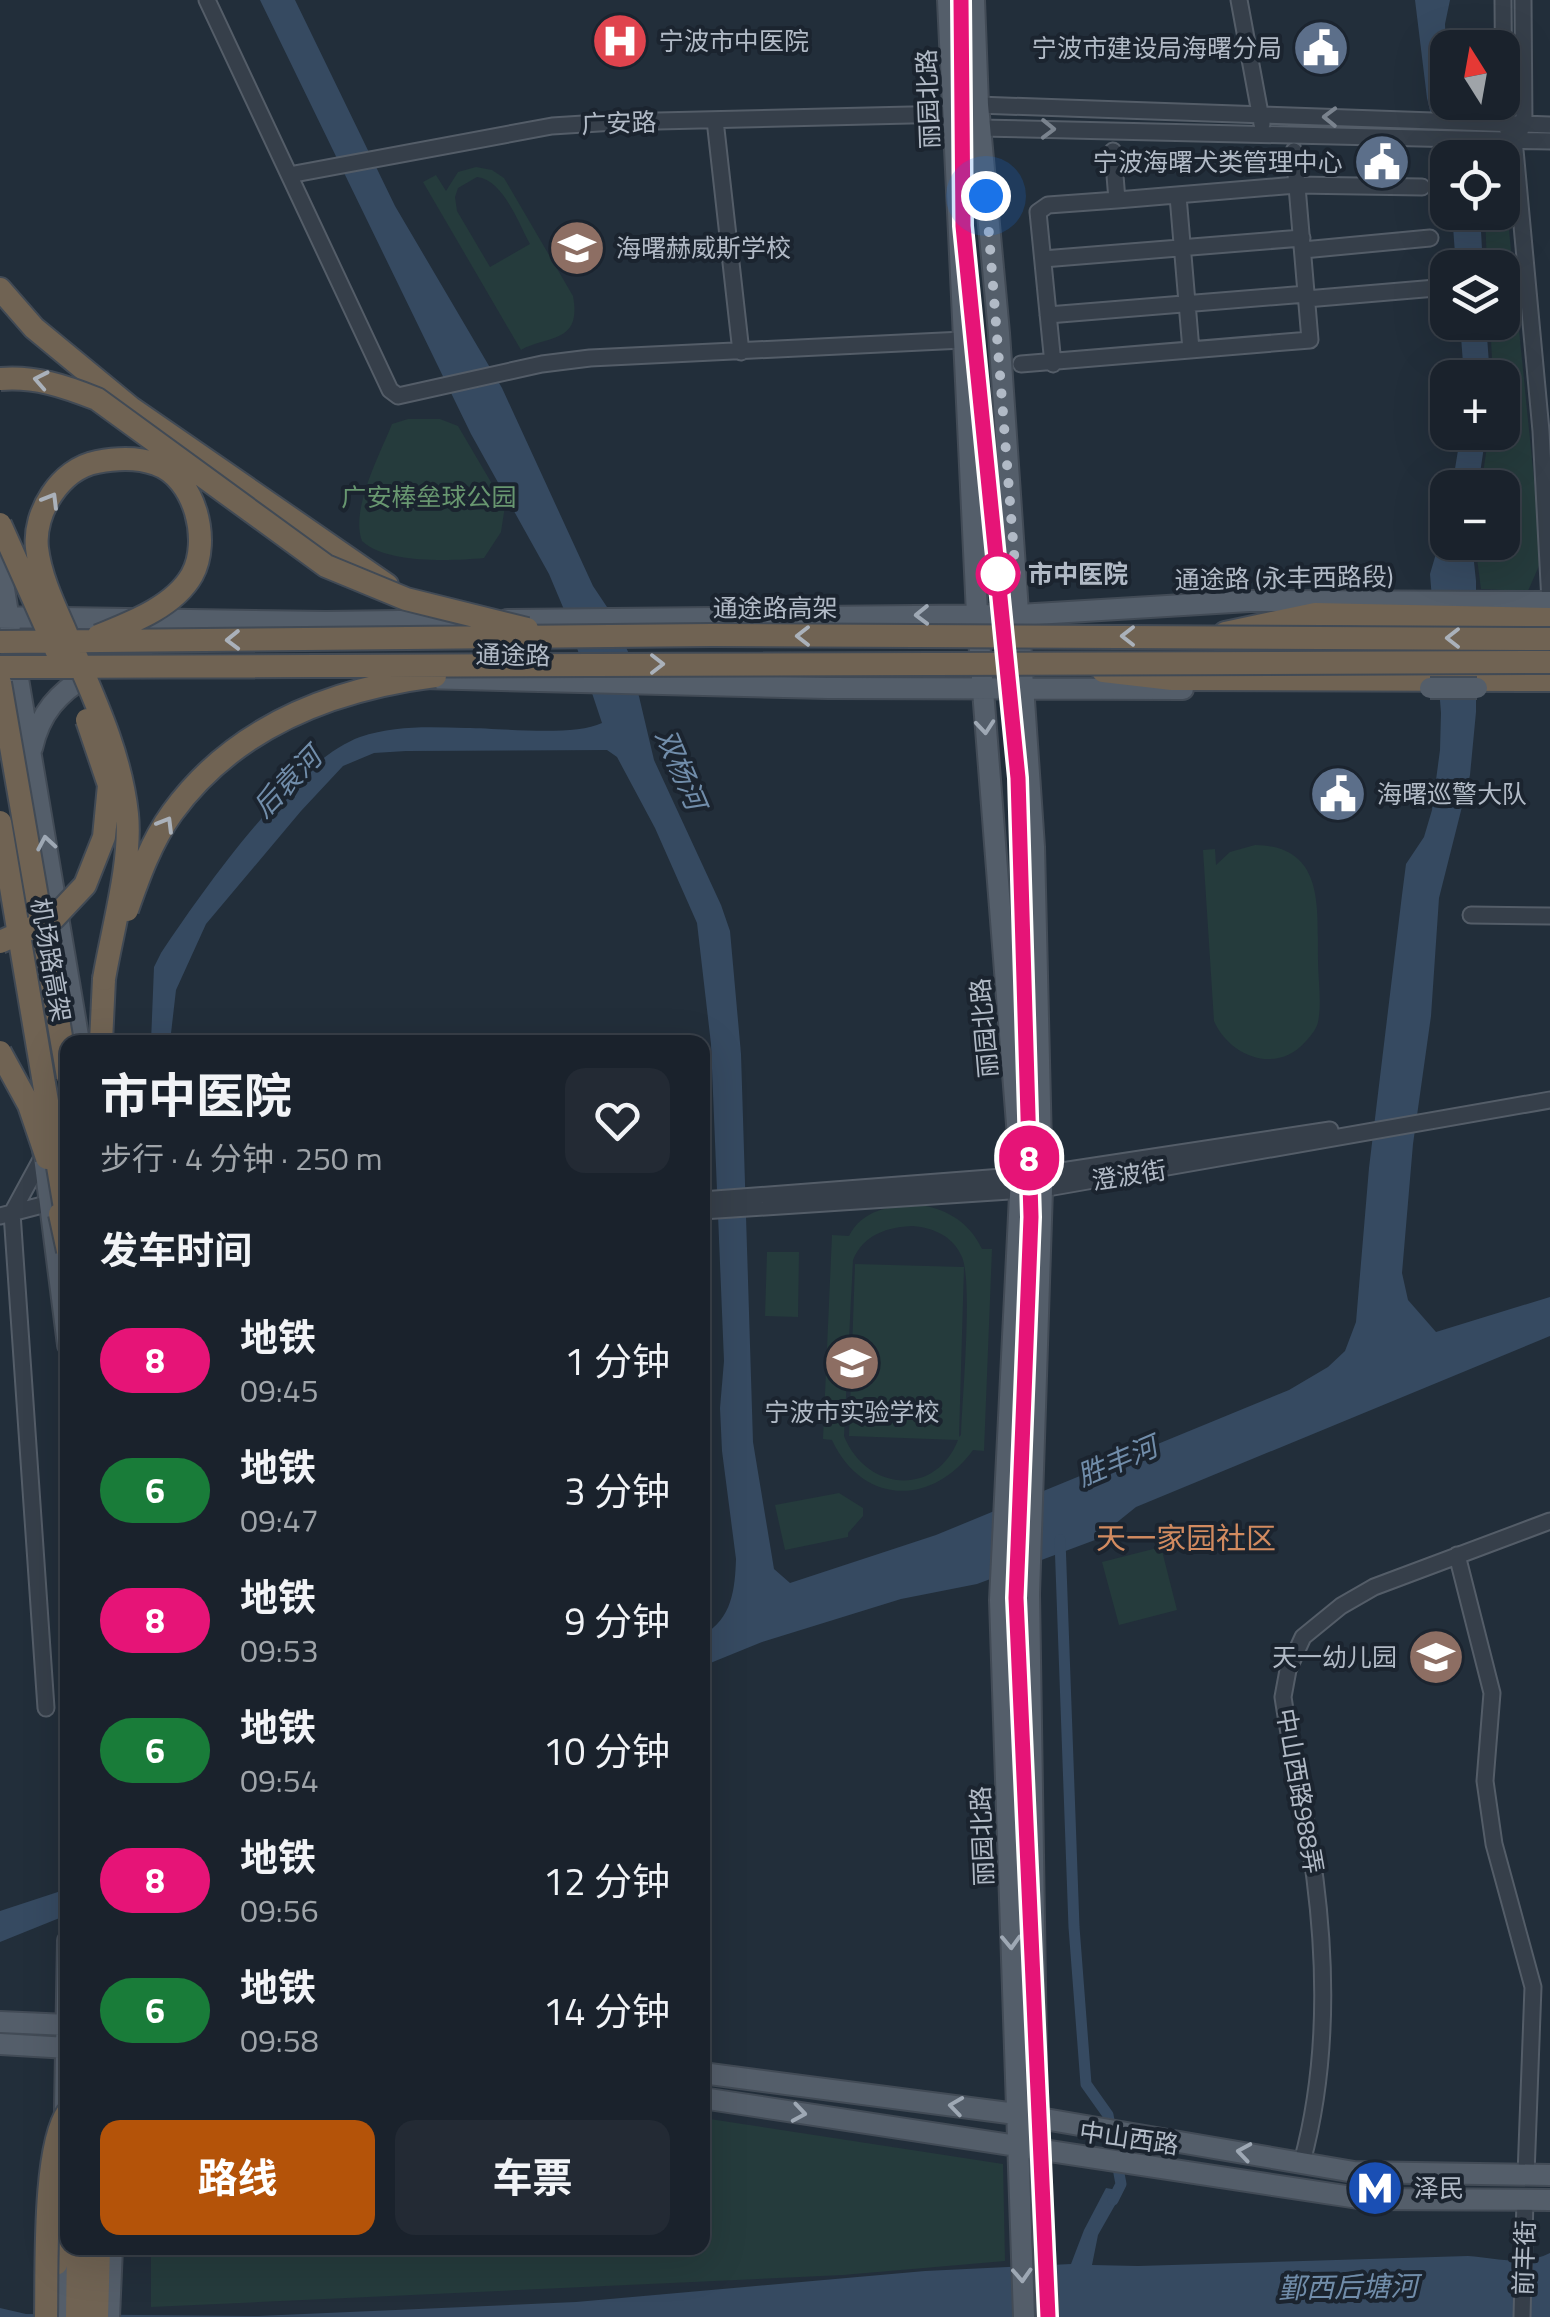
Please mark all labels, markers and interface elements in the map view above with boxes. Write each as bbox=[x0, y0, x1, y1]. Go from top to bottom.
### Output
hospital icon: 宁波市中医院 bbox=[590, 11, 650, 71]
public building icon: 宁波市建设局海曙分局 bbox=[1291, 18, 1351, 78]
place label: 宁波市中医院 bbox=[659, 22, 809, 60]
place label: 宁波市建设局海曙分局 bbox=[1032, 29, 1282, 67]
north arrow bbox=[1430, 30, 1520, 120]
map controls bbox=[1430, 30, 1520, 560]
street label: 丽园北路 bbox=[907, 48, 949, 150]
street label: 广安路 bbox=[581, 103, 657, 143]
one-way arrow bbox=[1321, 106, 1336, 128]
one-way arrow bbox=[1040, 119, 1056, 140]
public building icon: 宁波海曙犬类管理中心 bbox=[1352, 132, 1412, 192]
button: locate bbox=[1430, 140, 1520, 230]
place label: 宁波海曙犬类管理中心 bbox=[1093, 143, 1343, 181]
your location bbox=[961, 171, 1011, 221]
school or university icon: 海曙赫威斯学校 bbox=[547, 218, 607, 278]
place label: 海曙赫威斯学校 bbox=[616, 229, 791, 267]
button: layers bbox=[1430, 250, 1520, 340]
button: + bbox=[1430, 360, 1520, 450]
one-way arrow bbox=[33, 371, 50, 392]
button: − bbox=[1430, 470, 1520, 560]
park label: 广安棒垒球公园 bbox=[341, 478, 517, 516]
one-way arrow bbox=[39, 493, 58, 511]
marker: 市中医院 bbox=[977, 553, 1019, 595]
place label: 市中医院 bbox=[1028, 555, 1128, 593]
street label: 通途路 (永丰西路段) bbox=[1174, 557, 1394, 599]
street label: 通途路高架 bbox=[712, 589, 838, 627]
one-way arrow bbox=[913, 604, 929, 625]
one-way arrow bbox=[794, 625, 810, 647]
one-way arrow bbox=[1119, 625, 1134, 647]
one-way arrow bbox=[1444, 627, 1460, 649]
one-way arrow bbox=[224, 629, 240, 651]
street label: 通途路 bbox=[475, 635, 551, 675]
one-way arrow bbox=[650, 653, 666, 675]
one-way arrow bbox=[973, 719, 995, 735]
water label: 双杨河 bbox=[645, 722, 720, 820]
water label: 后袁河 bbox=[242, 733, 335, 827]
public building icon: 海曙巡警大队 bbox=[1308, 764, 1368, 824]
place label: 海曙巡警大队 bbox=[1377, 775, 1527, 813]
one-way arrow bbox=[154, 817, 173, 835]
one-way arrow bbox=[36, 835, 57, 851]
street label: 机场路高架 bbox=[21, 895, 81, 1025]
street label: 丽园北路 bbox=[961, 977, 1007, 1079]
text: 市中医院 bbox=[100, 1059, 292, 1132]
button: heart bbox=[565, 1068, 670, 1173]
line badge: 8 bbox=[996, 1126, 1062, 1190]
text: 8 bbox=[1019, 1131, 1039, 1185]
text: 步行 · 4 分钟 · 250 m bbox=[100, 1134, 383, 1182]
street label: 澄波街 bbox=[1089, 1150, 1169, 1200]
text: 发车时间 bbox=[100, 1221, 252, 1279]
text: 地铁 bbox=[240, 1308, 316, 1366]
text: 1 分钟 bbox=[564, 1332, 670, 1390]
text: 8 bbox=[145, 1333, 165, 1387]
school or university icon: 宁波市实验学校 bbox=[822, 1333, 882, 1393]
text: 09:45 bbox=[240, 1366, 319, 1414]
place label: 宁波市实验学校 bbox=[764, 1393, 940, 1431]
water label: 胜丰河 bbox=[1070, 1422, 1168, 1497]
text: 地铁 bbox=[240, 1438, 316, 1496]
text: 3 分钟 bbox=[564, 1462, 670, 1520]
text: 6 bbox=[145, 1463, 165, 1517]
text: 09:47 bbox=[240, 1496, 319, 1544]
district label: 天一家园社区 bbox=[1096, 1515, 1276, 1561]
text: 地铁 bbox=[240, 1568, 316, 1626]
text: 9 分钟 bbox=[564, 1592, 670, 1650]
text: 8 bbox=[145, 1593, 165, 1647]
text: 09:53 bbox=[240, 1626, 319, 1674]
school or university icon: 天一幼儿园 bbox=[1406, 1627, 1466, 1687]
place label: 天一幼儿园 bbox=[1272, 1638, 1397, 1676]
text: 地铁 bbox=[240, 1698, 316, 1756]
street label: 中山西路988弄 bbox=[1267, 1705, 1333, 1877]
text: 10 分钟 bbox=[543, 1722, 670, 1780]
text: 6 bbox=[145, 1723, 165, 1777]
text: 09:54 bbox=[240, 1756, 319, 1804]
street label: 丽园北路 bbox=[961, 1785, 1003, 1887]
text: 地铁 bbox=[240, 1828, 316, 1886]
text: 12 分钟 bbox=[543, 1852, 670, 1910]
text: 8 bbox=[145, 1853, 165, 1907]
text: 09:56 bbox=[240, 1886, 319, 1934]
one-way arrow bbox=[1000, 1934, 1021, 1950]
text: 地铁 bbox=[240, 1958, 316, 2016]
text: 14 分钟 bbox=[543, 1982, 670, 2040]
text: 6 bbox=[145, 1983, 165, 2037]
text: 09:58 bbox=[240, 2016, 319, 2064]
one-way arrow bbox=[947, 2096, 963, 2117]
one-way arrow bbox=[791, 2101, 807, 2122]
street label: 中山西路 bbox=[1077, 2112, 1181, 2164]
button: 路线 bbox=[100, 2120, 375, 2235]
button: 车票 bbox=[395, 2120, 670, 2235]
one-way arrow bbox=[1236, 2142, 1253, 2163]
metro station icon: 泽民 bbox=[1345, 2158, 1405, 2218]
place label: 泽民 bbox=[1414, 2169, 1464, 2207]
street label: 前丰街 bbox=[1504, 2220, 1544, 2296]
water label: 鄞西后塘河 bbox=[1278, 2264, 1423, 2309]
one-way arrow bbox=[1011, 2267, 1032, 2283]

